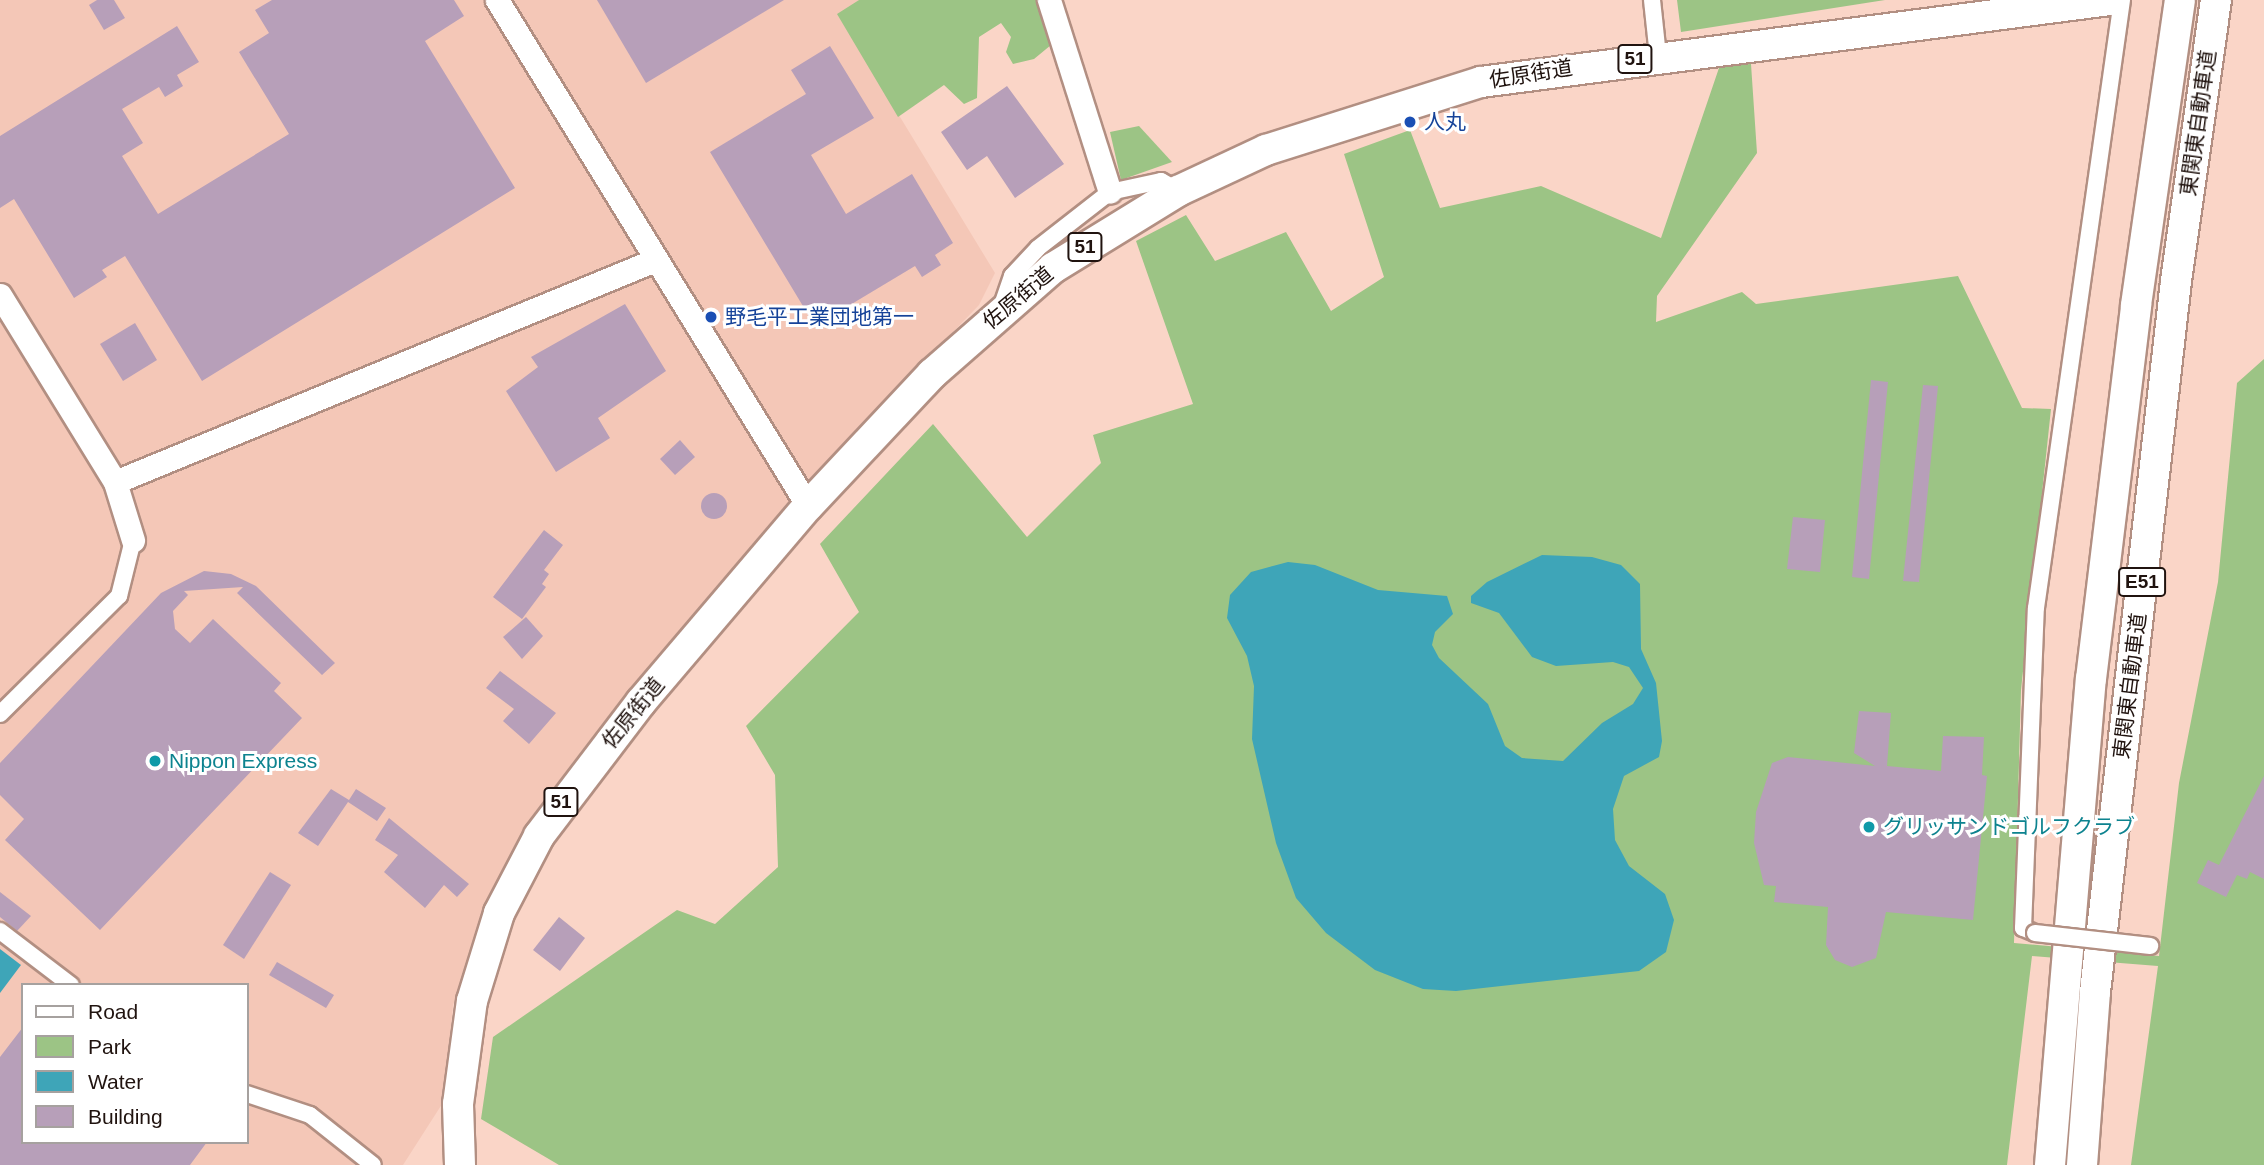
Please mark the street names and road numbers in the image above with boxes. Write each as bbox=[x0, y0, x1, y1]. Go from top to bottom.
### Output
road number: 51 bbox=[1616, 44, 1654, 74]
street label: 東関東自動車道 bbox=[2175, 48, 2221, 198]
street label: 佐原街道 bbox=[1488, 55, 1574, 93]
road number: 51 bbox=[1066, 232, 1104, 262]
street label: 佐原街道 bbox=[978, 261, 1058, 335]
road number: E51 bbox=[2118, 566, 2166, 597]
street label: 東関東自動車道 bbox=[2109, 612, 2151, 760]
street label: 佐原街道 bbox=[597, 672, 669, 754]
road number: 51 bbox=[542, 786, 580, 818]

